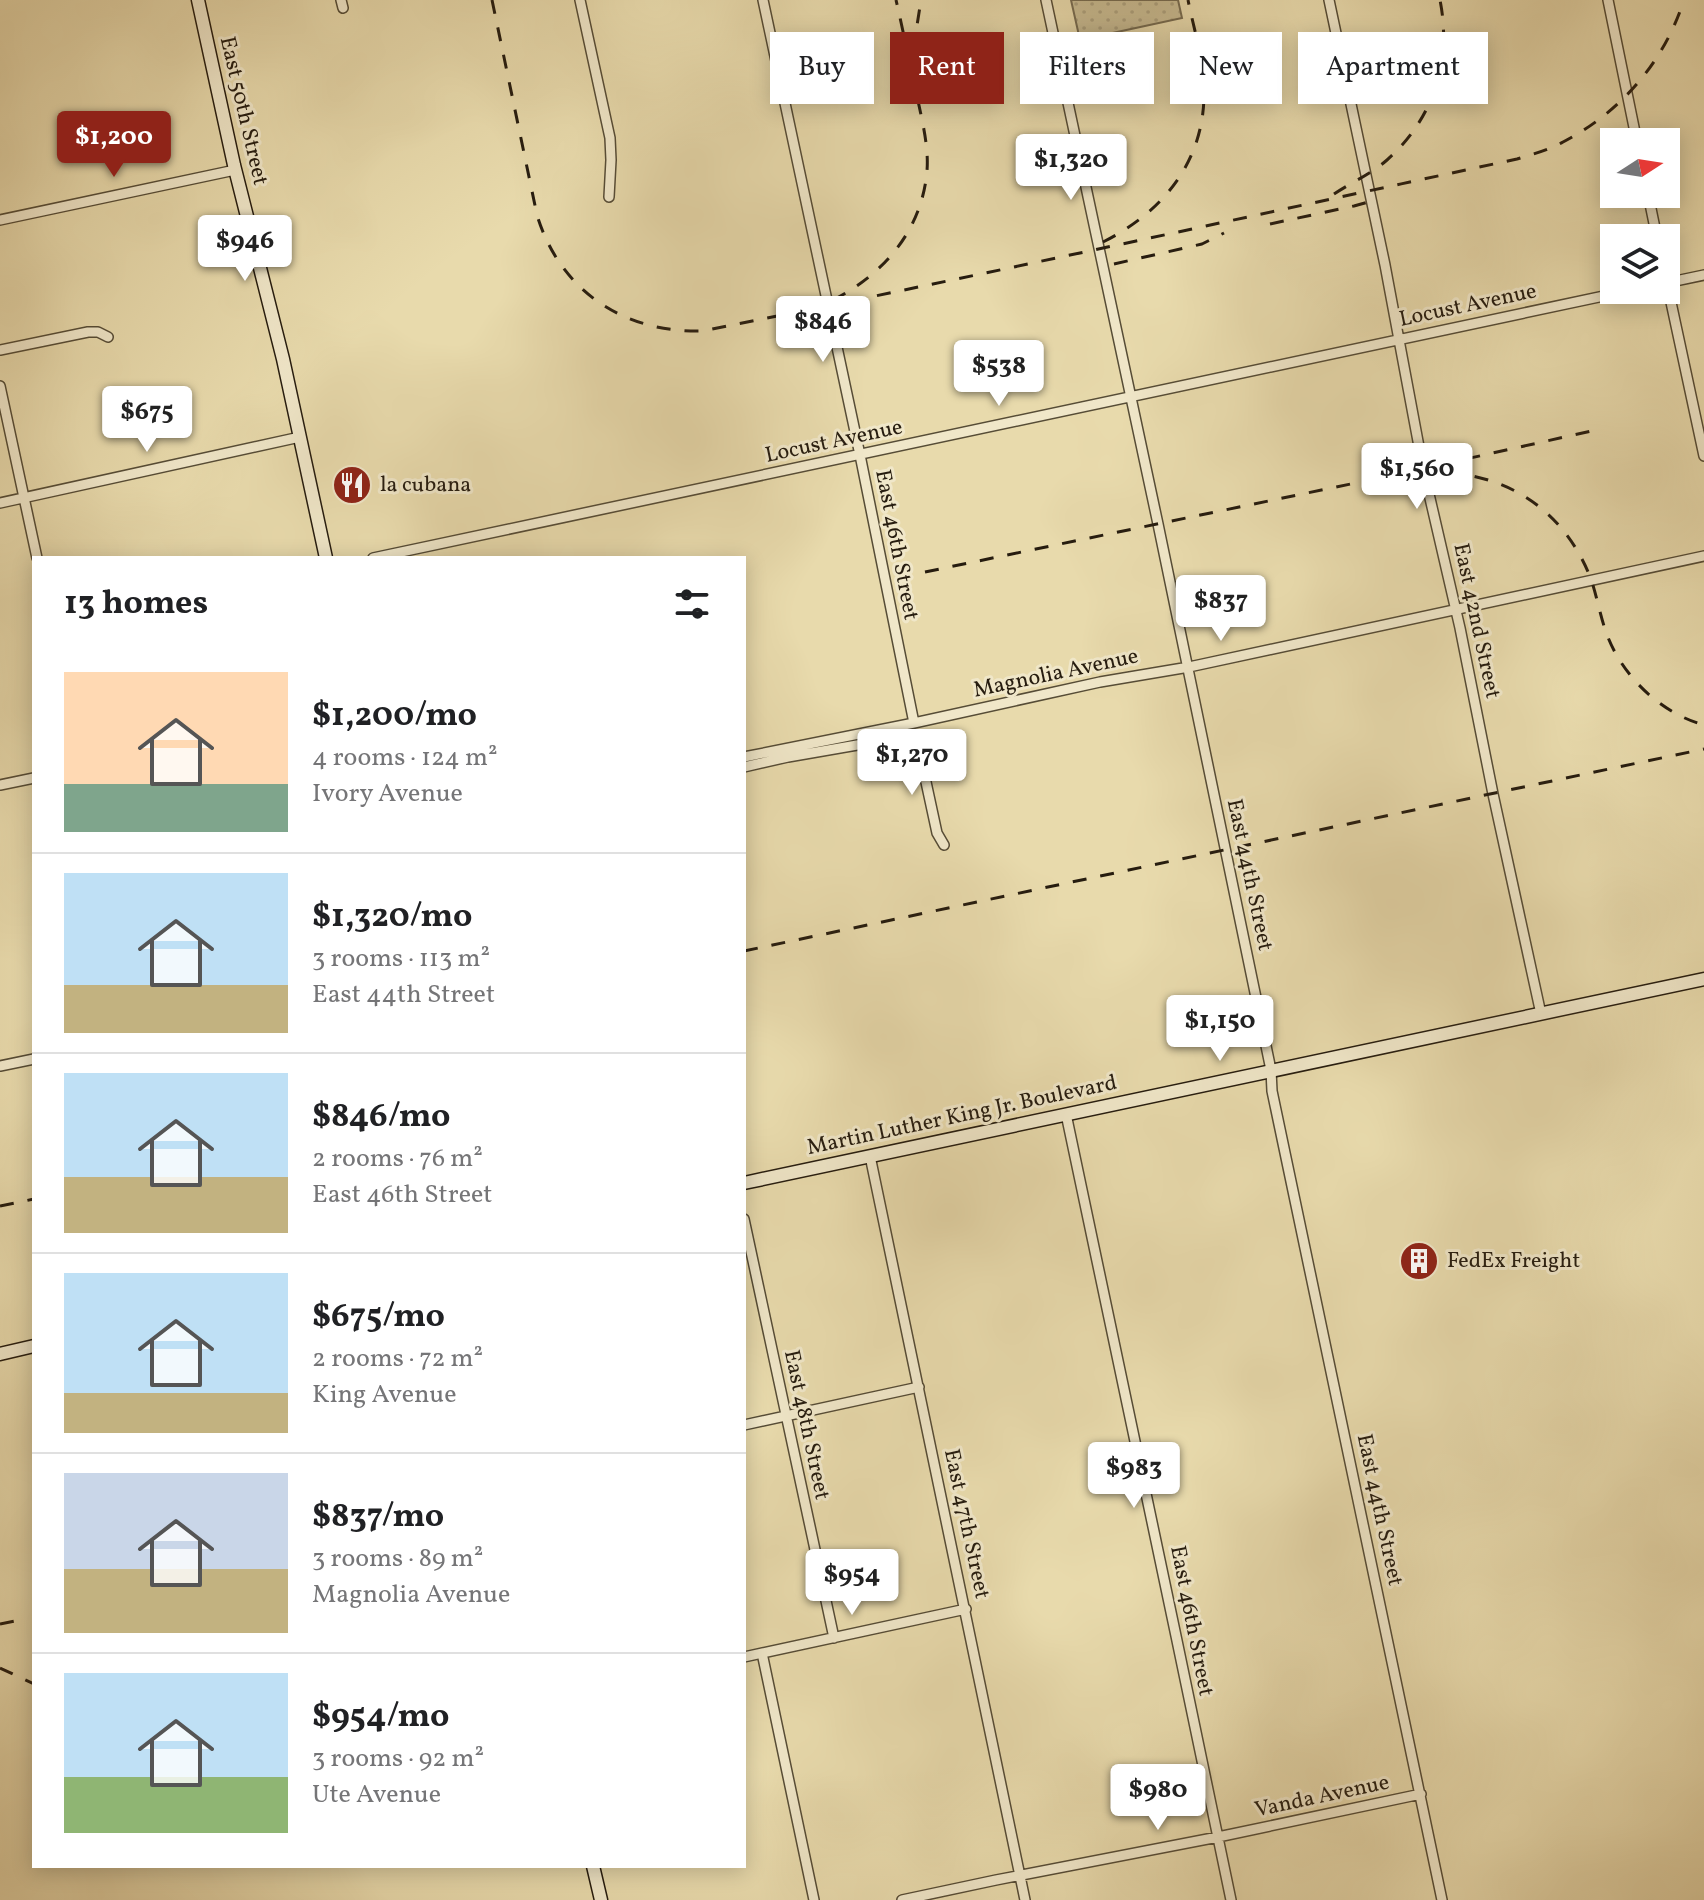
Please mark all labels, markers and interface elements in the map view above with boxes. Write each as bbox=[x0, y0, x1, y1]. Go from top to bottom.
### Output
chip: Buy bbox=[770, 32, 874, 104]
chip: Rent bbox=[890, 32, 1004, 104]
chip: Filters bbox=[1020, 32, 1154, 104]
chip: New bbox=[1170, 32, 1282, 104]
chip: Apartment bbox=[1298, 32, 1488, 104]
street label: East 50th Street bbox=[211, 33, 275, 189]
pin: $1,200 bbox=[49, 111, 179, 179]
text: $1,200 bbox=[75, 119, 153, 155]
north arrow bbox=[1600, 128, 1680, 208]
map controls bbox=[1600, 128, 1680, 304]
pin: $1,320 bbox=[1006, 134, 1136, 202]
text: $1,320 bbox=[1034, 142, 1108, 178]
pin: $946 bbox=[198, 215, 292, 283]
text: $946 bbox=[216, 223, 274, 259]
button: layers bbox=[1600, 224, 1680, 304]
street label: Locust Avenue bbox=[1396, 276, 1540, 336]
pin: $846 bbox=[776, 296, 870, 364]
text: $846 bbox=[794, 304, 852, 340]
pin: $538 bbox=[952, 340, 1046, 408]
text: $538 bbox=[972, 348, 1026, 384]
pin: $675 bbox=[100, 386, 194, 454]
text: $675 bbox=[120, 394, 174, 430]
street label: Locust Avenue bbox=[762, 412, 906, 472]
pin: $1,560 bbox=[1352, 443, 1482, 511]
text: $1,560 bbox=[1379, 451, 1455, 487]
restaurant icon: la cubana bbox=[331, 464, 373, 506]
street label: East 46th Street bbox=[866, 467, 926, 623]
place label: la cubana bbox=[380, 470, 471, 501]
street label: East 42nd Street bbox=[1444, 540, 1508, 702]
pin: $837 bbox=[1174, 575, 1268, 643]
text: 13 homes bbox=[64, 581, 208, 628]
icon: filters bbox=[670, 582, 714, 626]
text: $837 bbox=[1194, 583, 1248, 619]
street label: Magnolia Avenue bbox=[971, 641, 1141, 707]
text: $1,200/mo bbox=[312, 693, 477, 740]
icon: home bbox=[128, 704, 224, 800]
pin: $1,270 bbox=[847, 729, 977, 797]
text: $1,270 bbox=[875, 737, 949, 773]
text: 4 rooms · 124 m² bbox=[312, 740, 498, 776]
text: Ivory Avenue bbox=[312, 776, 463, 812]
street label: East 44th Street bbox=[1218, 796, 1280, 954]
text: $1,320/mo bbox=[312, 894, 472, 941]
icon: home bbox=[128, 905, 224, 1001]
text: 3 rooms · 113 m² bbox=[312, 941, 490, 977]
text: East 44th Street bbox=[312, 977, 495, 1013]
pin: $1,150 bbox=[1155, 995, 1285, 1063]
text: $1,150 bbox=[1184, 1003, 1256, 1039]
street label: Martin Luther King Jr. Boulevard bbox=[804, 1068, 1120, 1164]
text: $846/mo bbox=[312, 1094, 451, 1141]
icon: home bbox=[128, 1105, 224, 1201]
text: 2 rooms · 76 m² bbox=[312, 1141, 483, 1177]
text: East 46th Street bbox=[312, 1177, 492, 1213]
building icon: FedEx Freight bbox=[1398, 1240, 1440, 1282]
place label: FedEx Freight bbox=[1447, 1246, 1580, 1277]
text: $675/mo bbox=[312, 1294, 445, 1341]
icon: home bbox=[128, 1305, 224, 1401]
text: 2 rooms · 72 m² bbox=[312, 1341, 483, 1377]
street label: East 48th Street bbox=[775, 1347, 837, 1503]
text: King Avenue bbox=[312, 1377, 457, 1413]
street label: East 44th Street bbox=[1348, 1431, 1410, 1589]
pin: $983 bbox=[1087, 1442, 1181, 1510]
street label: East 47th Street bbox=[935, 1446, 997, 1602]
text: $983 bbox=[1106, 1450, 1162, 1486]
text: $837/mo bbox=[312, 1494, 444, 1541]
icon: home bbox=[128, 1505, 224, 1601]
text: 3 rooms · 89 m² bbox=[312, 1541, 483, 1577]
street label: East 46th Street bbox=[1161, 1543, 1221, 1699]
pin: $954 bbox=[805, 1549, 899, 1617]
text: $954 bbox=[824, 1557, 881, 1593]
text: Magnolia Avenue bbox=[312, 1577, 510, 1613]
text: $954/mo bbox=[312, 1694, 449, 1741]
icon: home bbox=[128, 1705, 224, 1801]
text: 3 rooms · 92 m² bbox=[312, 1741, 484, 1777]
pin: $980 bbox=[1111, 1764, 1205, 1832]
street label: Vanda Avenue bbox=[1252, 1768, 1392, 1826]
text: $980 bbox=[1128, 1772, 1188, 1808]
text: Ute Avenue bbox=[312, 1777, 441, 1813]

